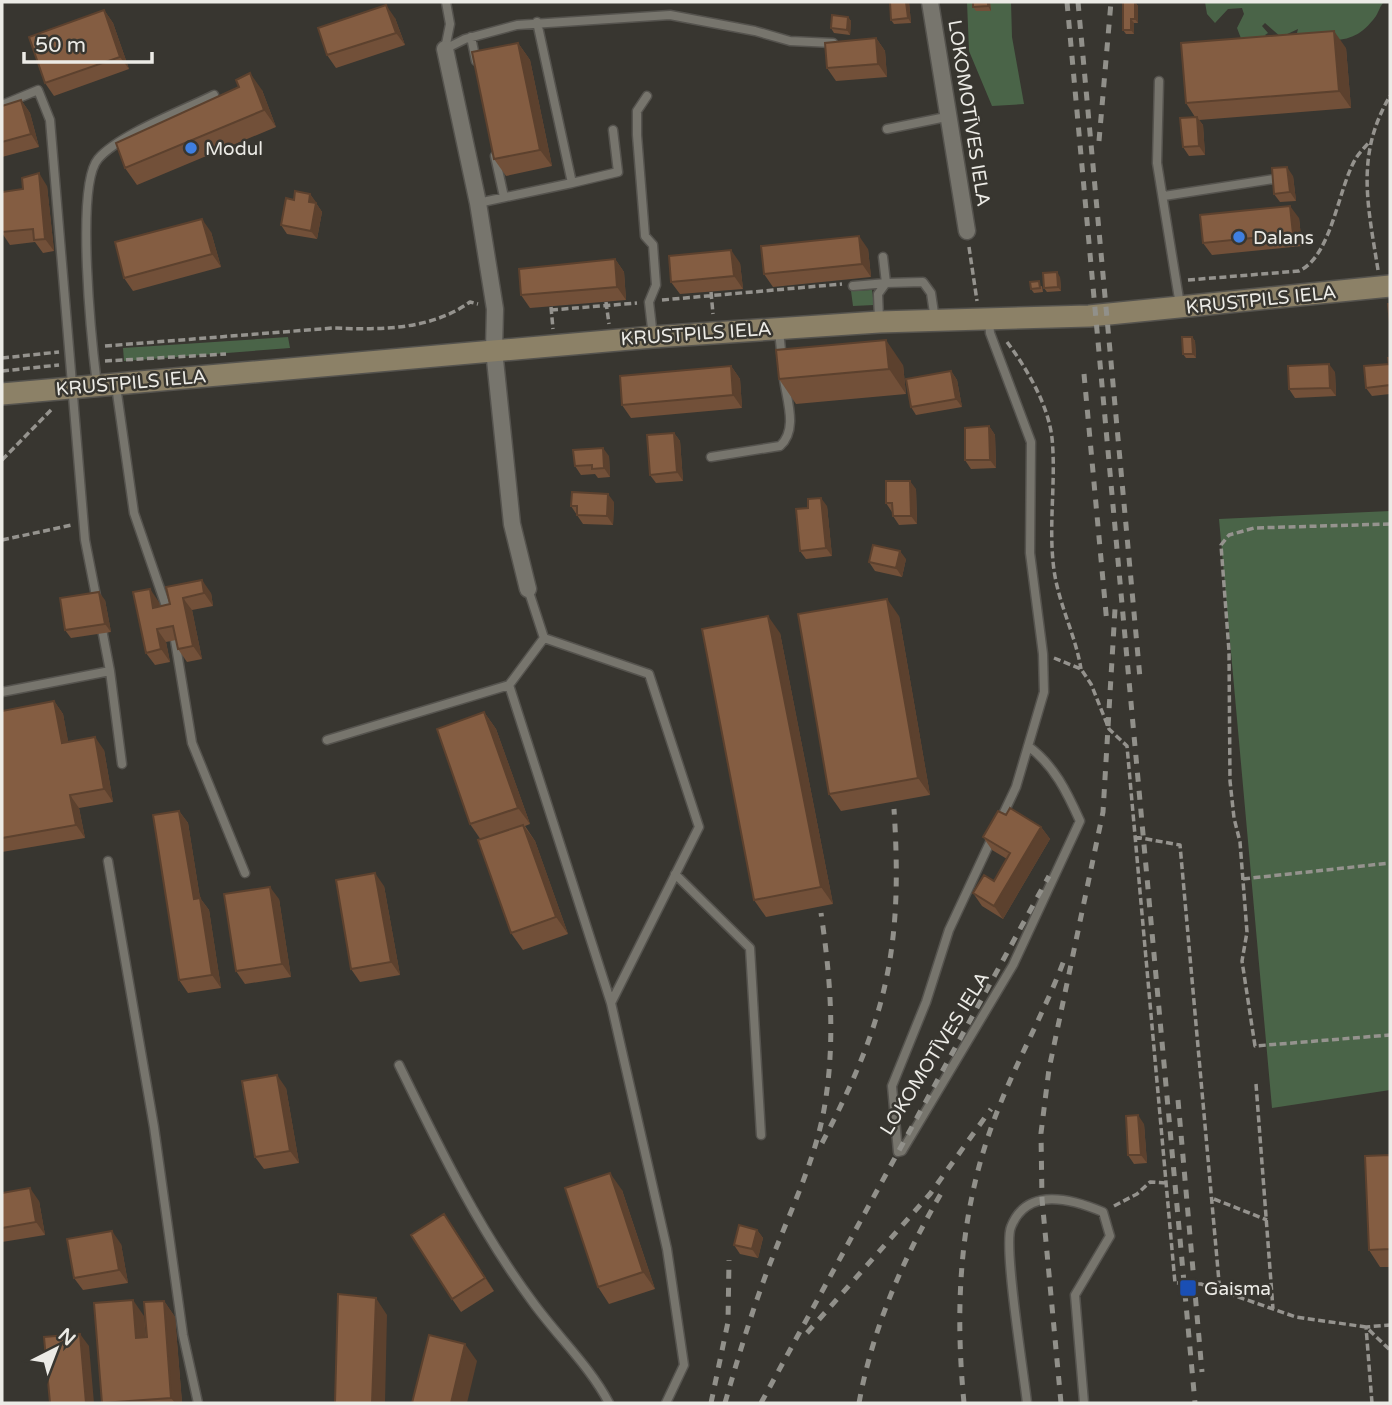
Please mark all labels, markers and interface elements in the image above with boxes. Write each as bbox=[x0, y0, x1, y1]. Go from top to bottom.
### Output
street label: LOKOMOTĪVES IELA bbox=[943, 18, 995, 208]
scale bar bbox=[24, 21, 152, 65]
text: 50 m bbox=[35, 33, 86, 58]
place label: Modul bbox=[205, 138, 263, 160]
marker: Modul bbox=[183, 140, 199, 156]
place label: Dalans bbox=[1253, 227, 1314, 249]
marker: Dalans bbox=[1231, 229, 1247, 245]
street label: KRUSTPILS IELA bbox=[1185, 281, 1337, 319]
street label: KRUSTPILS IELA bbox=[620, 318, 772, 350]
street label: KRUSTPILS IELA bbox=[55, 365, 207, 401]
street label: LOKOMOTĪVES IELA bbox=[876, 968, 994, 1139]
marker: Gaisma bbox=[1178, 1278, 1198, 1298]
place label: Gaisma bbox=[1204, 1278, 1271, 1300]
north arrow bbox=[21, 1314, 91, 1384]
text: N bbox=[54, 1324, 80, 1350]

